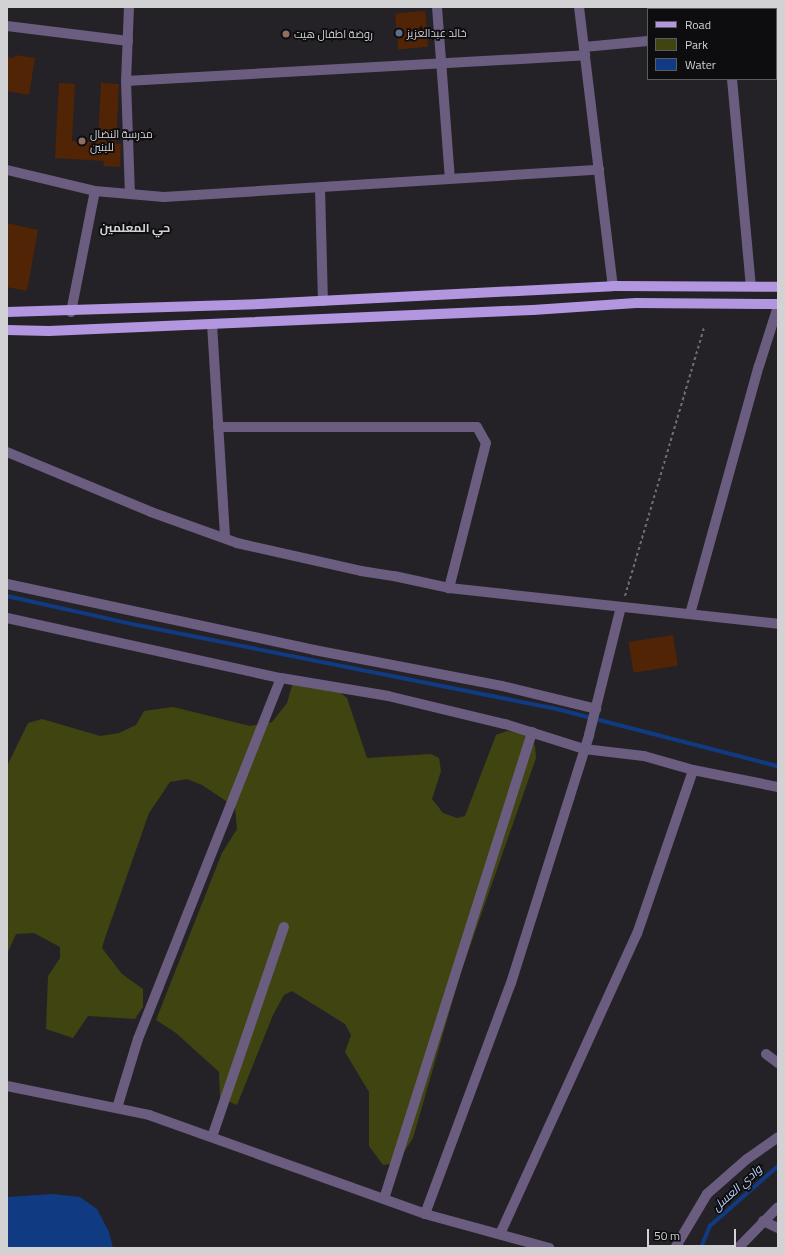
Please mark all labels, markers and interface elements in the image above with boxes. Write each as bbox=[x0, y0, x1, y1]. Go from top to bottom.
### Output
legend bbox=[647, 8, 777, 80]
text: Road bbox=[685, 15, 711, 34]
place label: خالد عبدالعزيز bbox=[407, 26, 467, 40]
place label: روضة اطفال هيت bbox=[294, 27, 373, 41]
marker: خالد عبدالعزيز bbox=[394, 28, 404, 38]
marker: روضة اطفال هيت bbox=[281, 29, 291, 39]
text: Park bbox=[685, 35, 708, 54]
text: Water bbox=[685, 55, 716, 74]
place label: مدرسة النضال للبنين bbox=[90, 128, 153, 154]
marker: مدرسة النضال للبنين bbox=[77, 136, 87, 146]
district label: حي المعلمين bbox=[100, 221, 170, 235]
water label: وادي العسل bbox=[709, 1162, 765, 1214]
scale bar bbox=[649, 1221, 738, 1247]
text: 50 m bbox=[654, 1226, 680, 1245]

